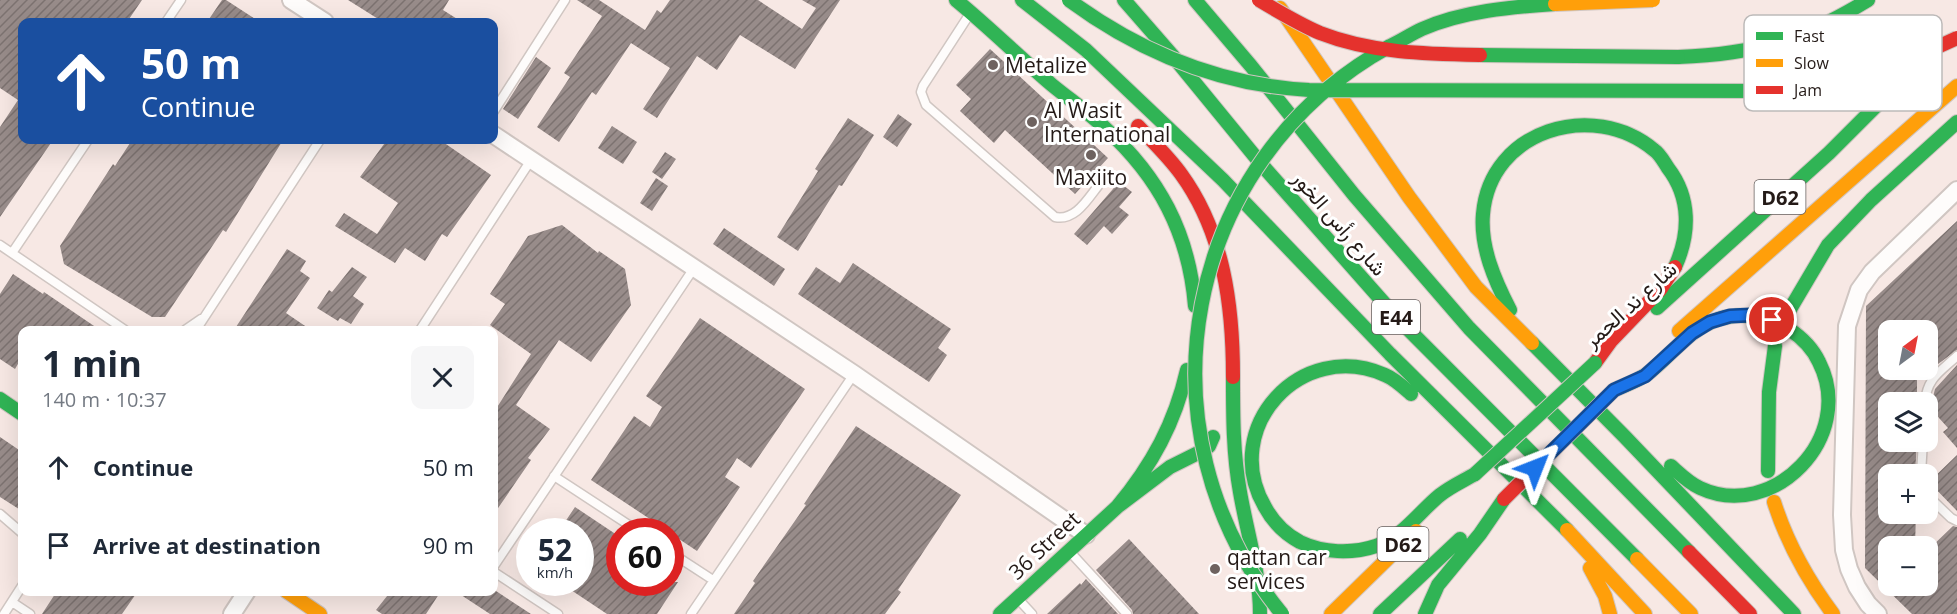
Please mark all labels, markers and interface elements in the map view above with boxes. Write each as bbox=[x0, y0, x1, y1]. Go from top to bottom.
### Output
legend bbox=[1744, 15, 1942, 111]
text: Fast bbox=[1794, 25, 1825, 47]
text: 50 m bbox=[141, 34, 241, 91]
icon: ahead bbox=[42, 42, 120, 120]
place label: Metalize bbox=[1005, 51, 1087, 79]
text: Slow bbox=[1794, 52, 1829, 74]
marker: Metalize bbox=[986, 58, 1000, 72]
text: Jam bbox=[1792, 79, 1822, 101]
text: Continue bbox=[141, 88, 256, 125]
place label: Al Wasit International bbox=[1044, 96, 1170, 148]
marker: Al Wasit International bbox=[1025, 115, 1039, 129]
marker: Maxiito bbox=[1084, 148, 1098, 162]
place label: Maxiito bbox=[1055, 163, 1127, 191]
street label: شارع رأس الخور bbox=[1285, 164, 1393, 282]
road number: D62 bbox=[1754, 180, 1806, 214]
street label: شارع ند الحمر bbox=[1577, 255, 1683, 355]
pin bbox=[1746, 294, 1797, 345]
road number: E44 bbox=[1372, 300, 1420, 334]
icon: arrive bbox=[1755, 303, 1788, 336]
north arrow bbox=[1878, 320, 1938, 380]
map controls bbox=[1878, 320, 1938, 596]
text: 1 min bbox=[42, 339, 142, 388]
button: close bbox=[411, 346, 474, 409]
text: 140 m · 10:37 bbox=[42, 386, 167, 413]
button: layers bbox=[1878, 392, 1938, 452]
position arrow bbox=[1503, 436, 1567, 500]
icon: ahead bbox=[42, 451, 75, 484]
text: Continue bbox=[93, 452, 193, 482]
text: 50 m bbox=[423, 452, 474, 482]
button: + bbox=[1878, 464, 1938, 524]
street label: 36 Street bbox=[1002, 505, 1086, 585]
speed limit sign: 60 bbox=[606, 518, 684, 596]
road number: D62 bbox=[1378, 527, 1428, 561]
icon: arrive bbox=[42, 529, 75, 562]
text: 52 bbox=[538, 529, 572, 570]
text: Arrive at destination bbox=[93, 530, 321, 560]
text: 90 m bbox=[423, 530, 474, 560]
button: − bbox=[1878, 536, 1938, 596]
place label: qattan car services bbox=[1227, 543, 1327, 595]
text: km/h bbox=[537, 562, 573, 582]
marker: qattan car services bbox=[1208, 562, 1222, 576]

